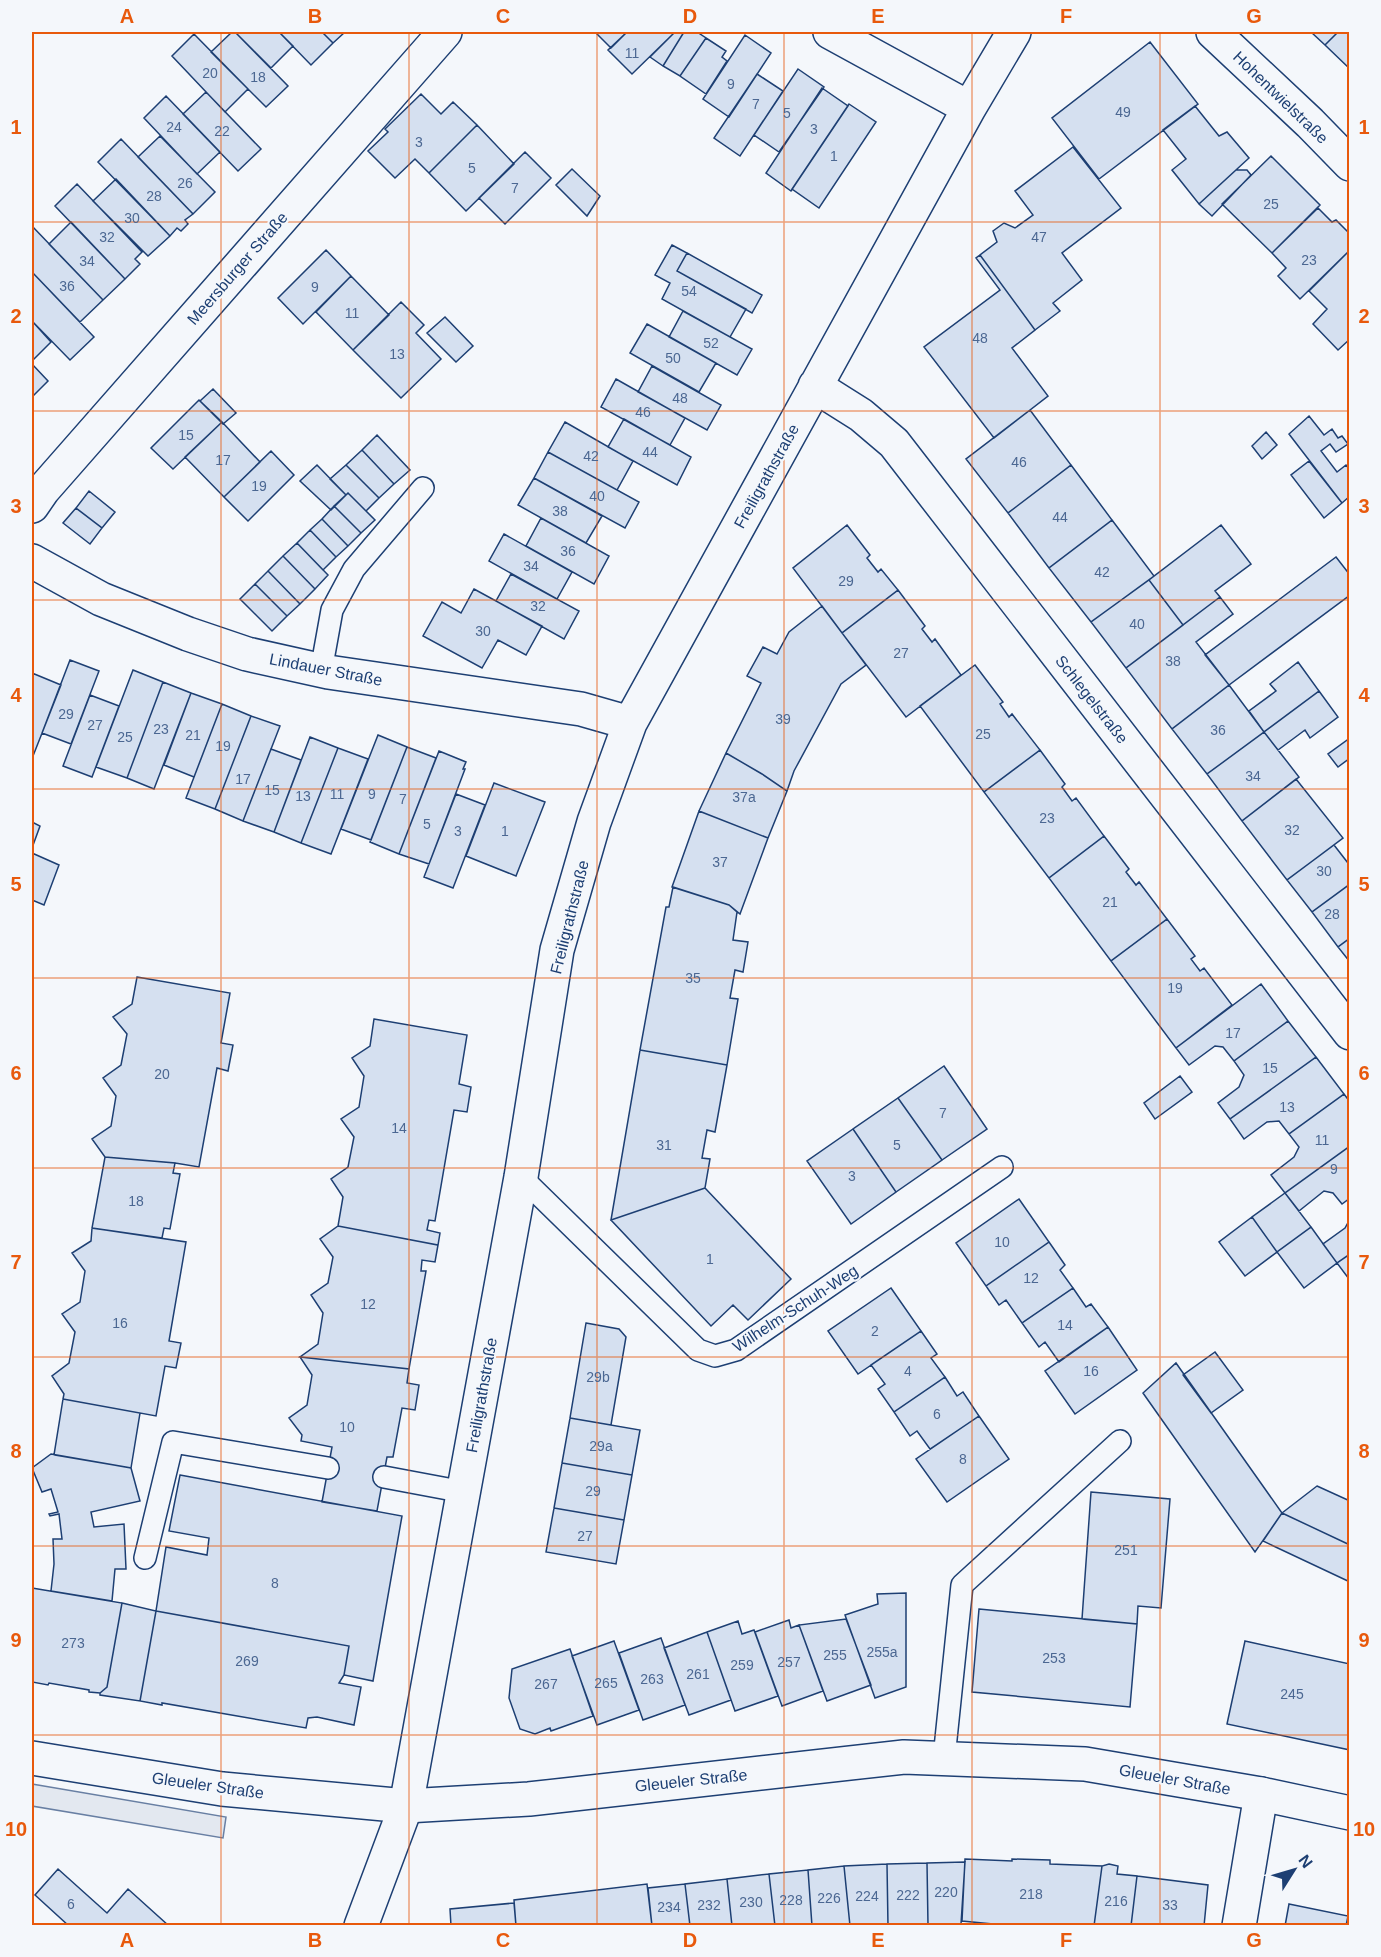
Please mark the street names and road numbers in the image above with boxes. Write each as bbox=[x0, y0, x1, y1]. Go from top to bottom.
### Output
street label: Hohentwielstraße bbox=[1230, 48, 1331, 147]
street label: Meersburger Straße bbox=[184, 209, 291, 328]
street label: Freiligrathstraße bbox=[731, 421, 802, 531]
street label: Lindauer Straße bbox=[268, 650, 384, 689]
street label: Schlegelstraße bbox=[1052, 652, 1131, 747]
street label: Freiligrathstraße bbox=[547, 858, 592, 976]
street label: Wilhelm-Schuh-Weg bbox=[730, 1262, 861, 1355]
street label: Freiligrathstraße bbox=[463, 1336, 500, 1454]
street label: Gleueler Straße bbox=[1118, 1761, 1232, 1798]
street label: Gleueler Straße bbox=[634, 1766, 748, 1795]
street label: Gleueler Straße bbox=[151, 1769, 265, 1802]

